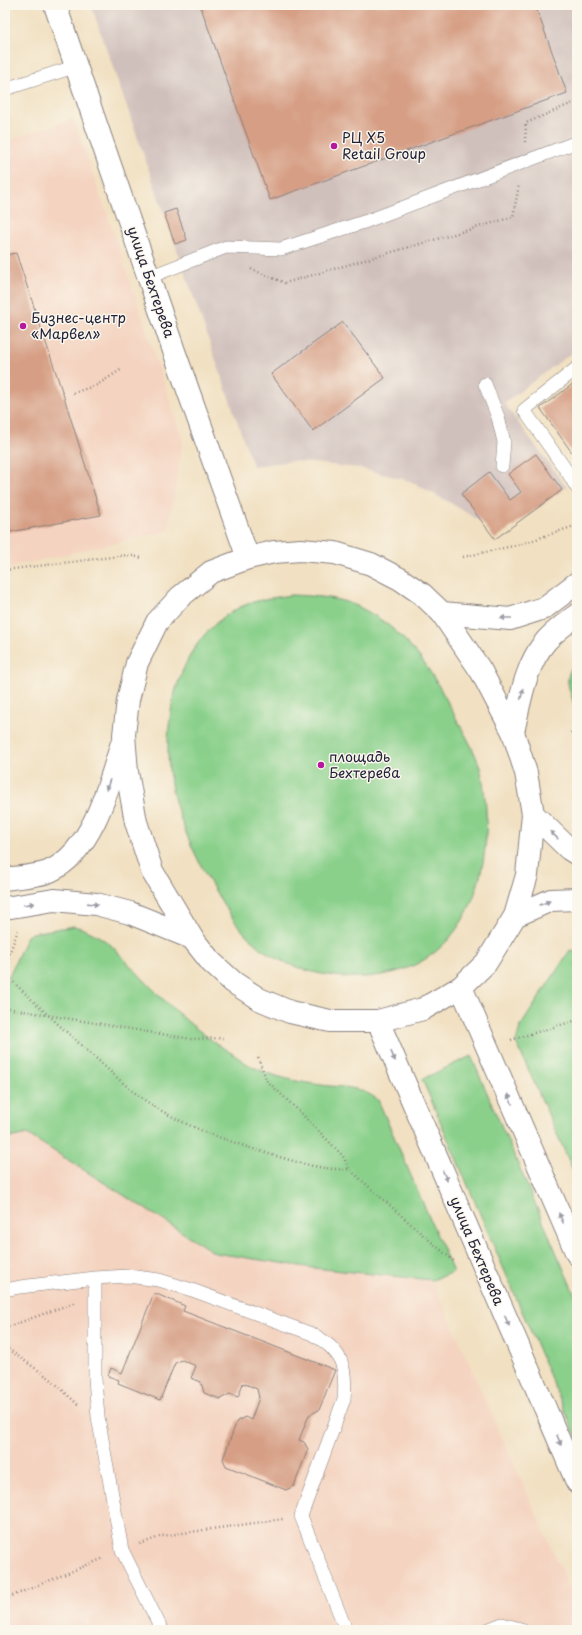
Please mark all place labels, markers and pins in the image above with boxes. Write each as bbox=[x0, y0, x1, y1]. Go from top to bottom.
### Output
place label: РЦ X5 Retail Group bbox=[342, 127, 426, 164]
marker: РЦ X5 Retail Group bbox=[329, 141, 339, 151]
place label: Бизнес-центр «Марвел» bbox=[31, 307, 126, 344]
marker: Бизнес-центр «Марвел» bbox=[18, 321, 28, 331]
place label: площадь Бехтерева bbox=[329, 746, 400, 783]
marker: площадь Бехтерева bbox=[316, 760, 326, 770]

